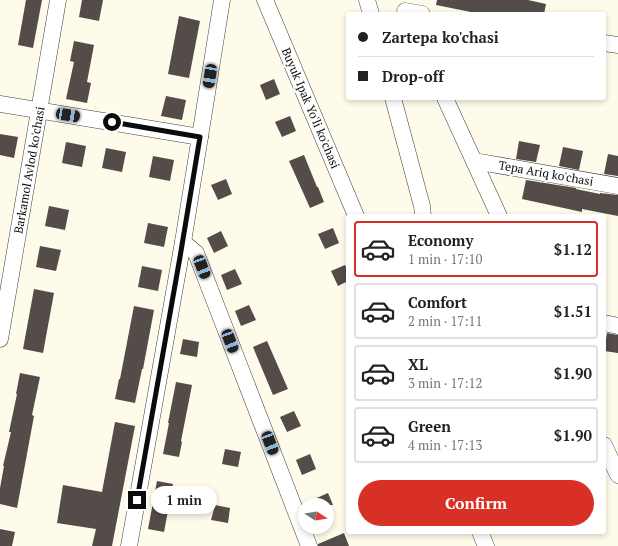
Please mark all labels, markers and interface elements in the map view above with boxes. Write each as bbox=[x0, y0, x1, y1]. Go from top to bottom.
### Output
text: Zartepa ko'chasi bbox=[382, 27, 499, 47]
street label: Buyuk Ipak Yo'li ko'chasi bbox=[279, 45, 343, 171]
car bbox=[202, 63, 218, 89]
text: Drop-off bbox=[382, 66, 444, 86]
street label: Barkamol Avlod ko'chasi bbox=[10, 105, 48, 235]
car bbox=[55, 107, 81, 123]
route start bbox=[103, 113, 121, 131]
street label: Tepa Ariq ko'chasi bbox=[497, 157, 595, 189]
text: Economy bbox=[408, 230, 473, 250]
icon: car bbox=[360, 231, 396, 267]
text: $1.12 bbox=[554, 239, 592, 259]
text: 1 min · 17:10 bbox=[408, 250, 482, 268]
car bbox=[192, 254, 212, 280]
text: Comfort bbox=[408, 292, 467, 312]
icon: car bbox=[360, 293, 396, 329]
text: $1.51 bbox=[554, 301, 592, 321]
text: 2 min · 17:11 bbox=[408, 312, 482, 330]
car bbox=[220, 328, 240, 354]
text: XL bbox=[408, 354, 428, 374]
icon: car bbox=[360, 355, 396, 391]
text: $1.90 bbox=[554, 363, 592, 383]
text: 3 min · 17:12 bbox=[408, 374, 482, 392]
text: Green bbox=[408, 416, 451, 436]
icon: car bbox=[360, 417, 396, 453]
text: $1.90 bbox=[554, 425, 592, 445]
car bbox=[260, 430, 280, 456]
text: 4 min · 17:13 bbox=[408, 436, 482, 454]
button: Confirm bbox=[358, 480, 594, 526]
callout: 1 min bbox=[151, 486, 217, 514]
route end bbox=[128, 491, 146, 509]
text: 1 min bbox=[166, 491, 202, 509]
north arrow bbox=[298, 498, 334, 534]
map controls bbox=[298, 498, 334, 534]

